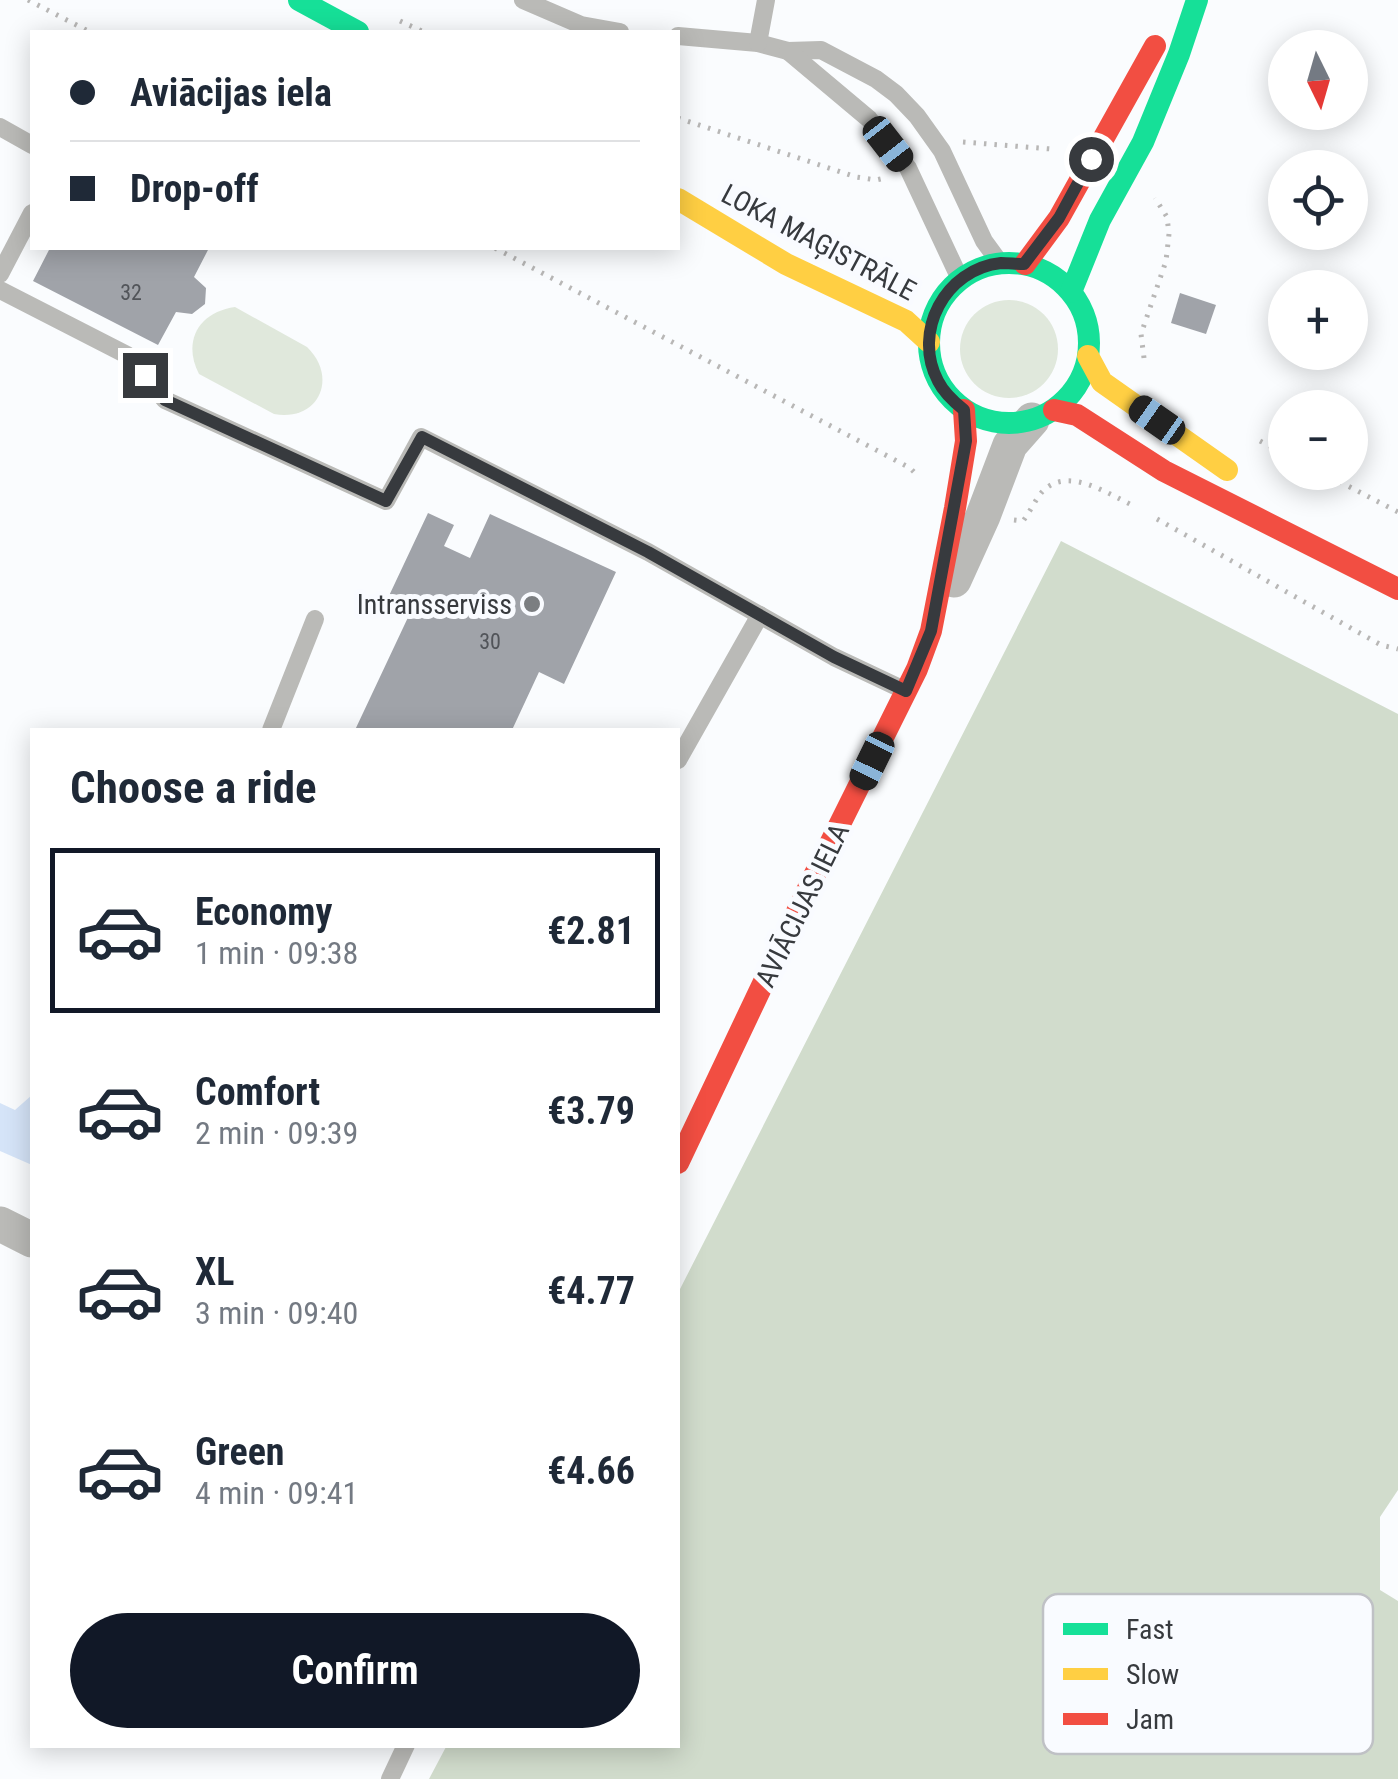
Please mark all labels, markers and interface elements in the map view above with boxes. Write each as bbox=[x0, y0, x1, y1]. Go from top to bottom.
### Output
north arrow bbox=[1268, 30, 1368, 130]
map controls bbox=[1268, 30, 1368, 490]
text: Aviācijas iela bbox=[130, 71, 332, 115]
car bbox=[858, 111, 918, 177]
route start bbox=[1069, 137, 1114, 182]
button: locate bbox=[1268, 150, 1368, 250]
text: Drop-off bbox=[130, 167, 259, 211]
street label: LOKA MAĢISTRĀLE bbox=[716, 177, 922, 308]
button: + bbox=[1268, 270, 1368, 370]
house number: 32 bbox=[120, 280, 142, 305]
route end bbox=[123, 353, 168, 398]
button: − bbox=[1268, 390, 1368, 490]
car bbox=[1124, 391, 1190, 449]
place label: Intransserviss bbox=[357, 588, 512, 621]
marker: Intransserviss bbox=[521, 593, 543, 615]
house number: 30 bbox=[479, 629, 501, 654]
car bbox=[845, 727, 899, 795]
text: Choose a ride bbox=[70, 761, 317, 814]
street label: AVIĀCIJAS IELA bbox=[749, 818, 856, 992]
icon: car bbox=[75, 886, 165, 976]
text: Economy bbox=[195, 890, 332, 934]
text: €2.81 bbox=[547, 909, 635, 953]
text: 1 min · 09:38 bbox=[195, 934, 358, 972]
icon: car bbox=[75, 1066, 165, 1156]
text: Comfort bbox=[195, 1070, 320, 1114]
text: €3.79 bbox=[547, 1089, 635, 1133]
text: 2 min · 09:39 bbox=[195, 1114, 358, 1152]
icon: car bbox=[75, 1246, 165, 1336]
text: XL bbox=[195, 1250, 234, 1294]
text: €4.77 bbox=[547, 1269, 635, 1313]
text: 3 min · 09:40 bbox=[195, 1294, 358, 1332]
icon: car bbox=[75, 1426, 165, 1516]
text: Green bbox=[195, 1430, 285, 1474]
text: €4.66 bbox=[547, 1449, 635, 1493]
text: 4 min · 09:41 bbox=[195, 1474, 358, 1512]
legend bbox=[1043, 1594, 1373, 1754]
button: Confirm bbox=[70, 1613, 640, 1728]
text: Fast bbox=[1126, 1613, 1173, 1646]
text: Slow bbox=[1126, 1658, 1179, 1691]
text: Jam bbox=[1126, 1703, 1174, 1736]

